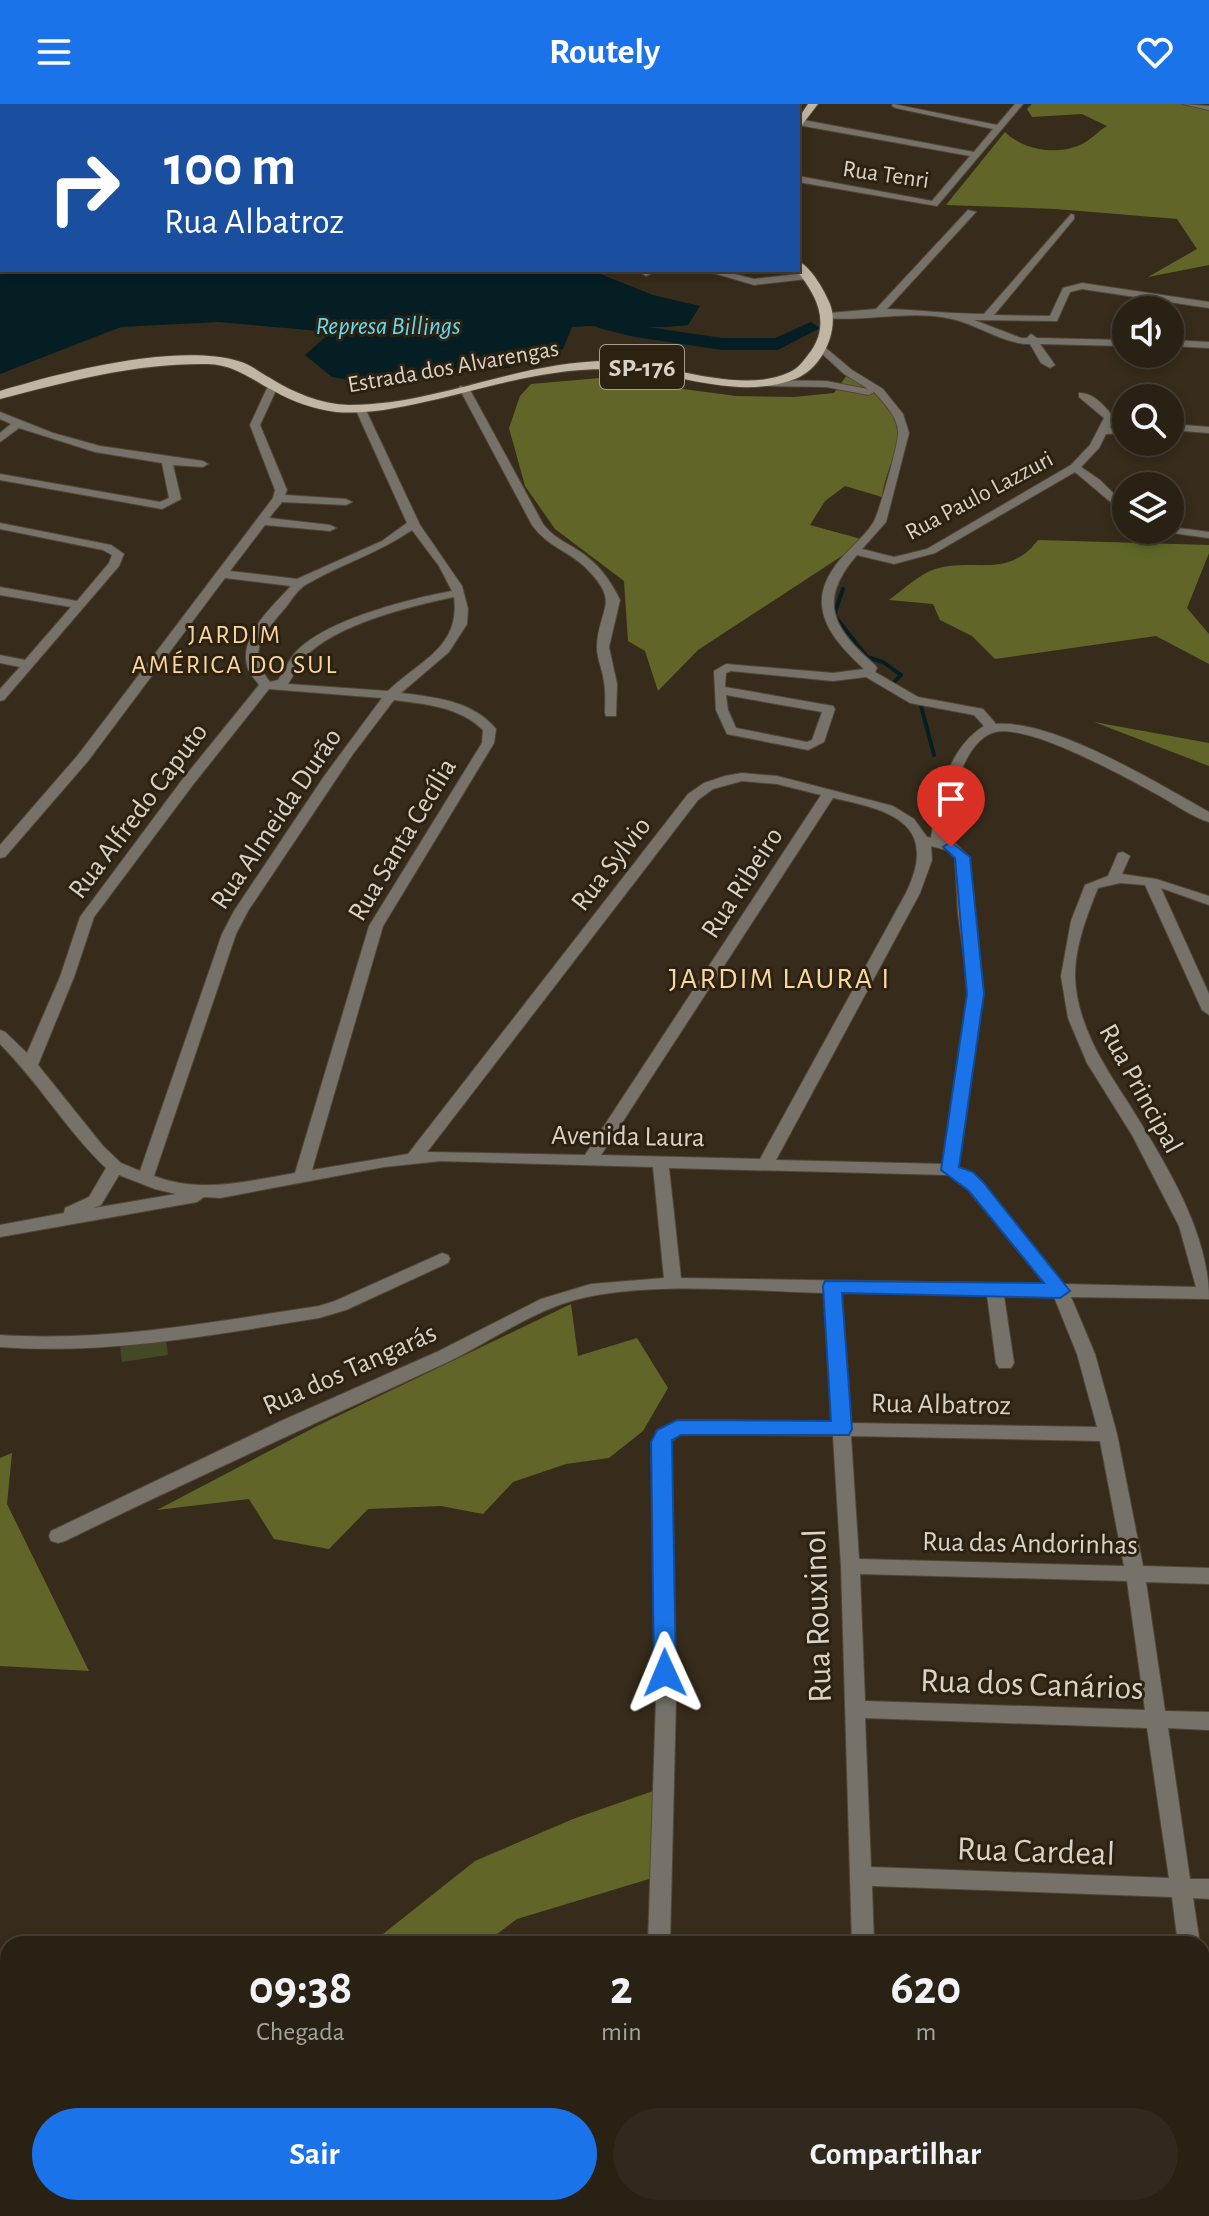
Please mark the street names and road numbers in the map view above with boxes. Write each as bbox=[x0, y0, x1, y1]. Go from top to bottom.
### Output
street label: Rua Tenri bbox=[841, 157, 931, 193]
street label: Estrada dos Alvarengas bbox=[346, 337, 561, 397]
road number: SP-176 bbox=[600, 345, 684, 389]
street label: Rua Paulo Lazzuri bbox=[902, 447, 1057, 545]
street label: Rua Alfredo Caputo bbox=[64, 718, 213, 904]
street label: Rua Almeida Durão bbox=[206, 724, 347, 915]
street label: Rua Santa Cecília bbox=[343, 754, 462, 926]
street label: Rua Sylvio bbox=[566, 812, 657, 916]
street label: Rua Ribeiro bbox=[697, 823, 789, 944]
street label: Rua Principal bbox=[1093, 1020, 1187, 1158]
street label: Avenida Laura bbox=[551, 1122, 705, 1152]
street label: Rua dos Tangarás bbox=[259, 1319, 441, 1421]
street label: Rua Albatroz bbox=[871, 1390, 1011, 1420]
street label: Rua Rouxinol bbox=[798, 1528, 838, 1704]
street label: Rua das Andorinhas bbox=[922, 1528, 1138, 1560]
street label: Rua dos Canários bbox=[920, 1664, 1144, 1706]
street label: Rua Cardeal bbox=[956, 1832, 1116, 1872]

